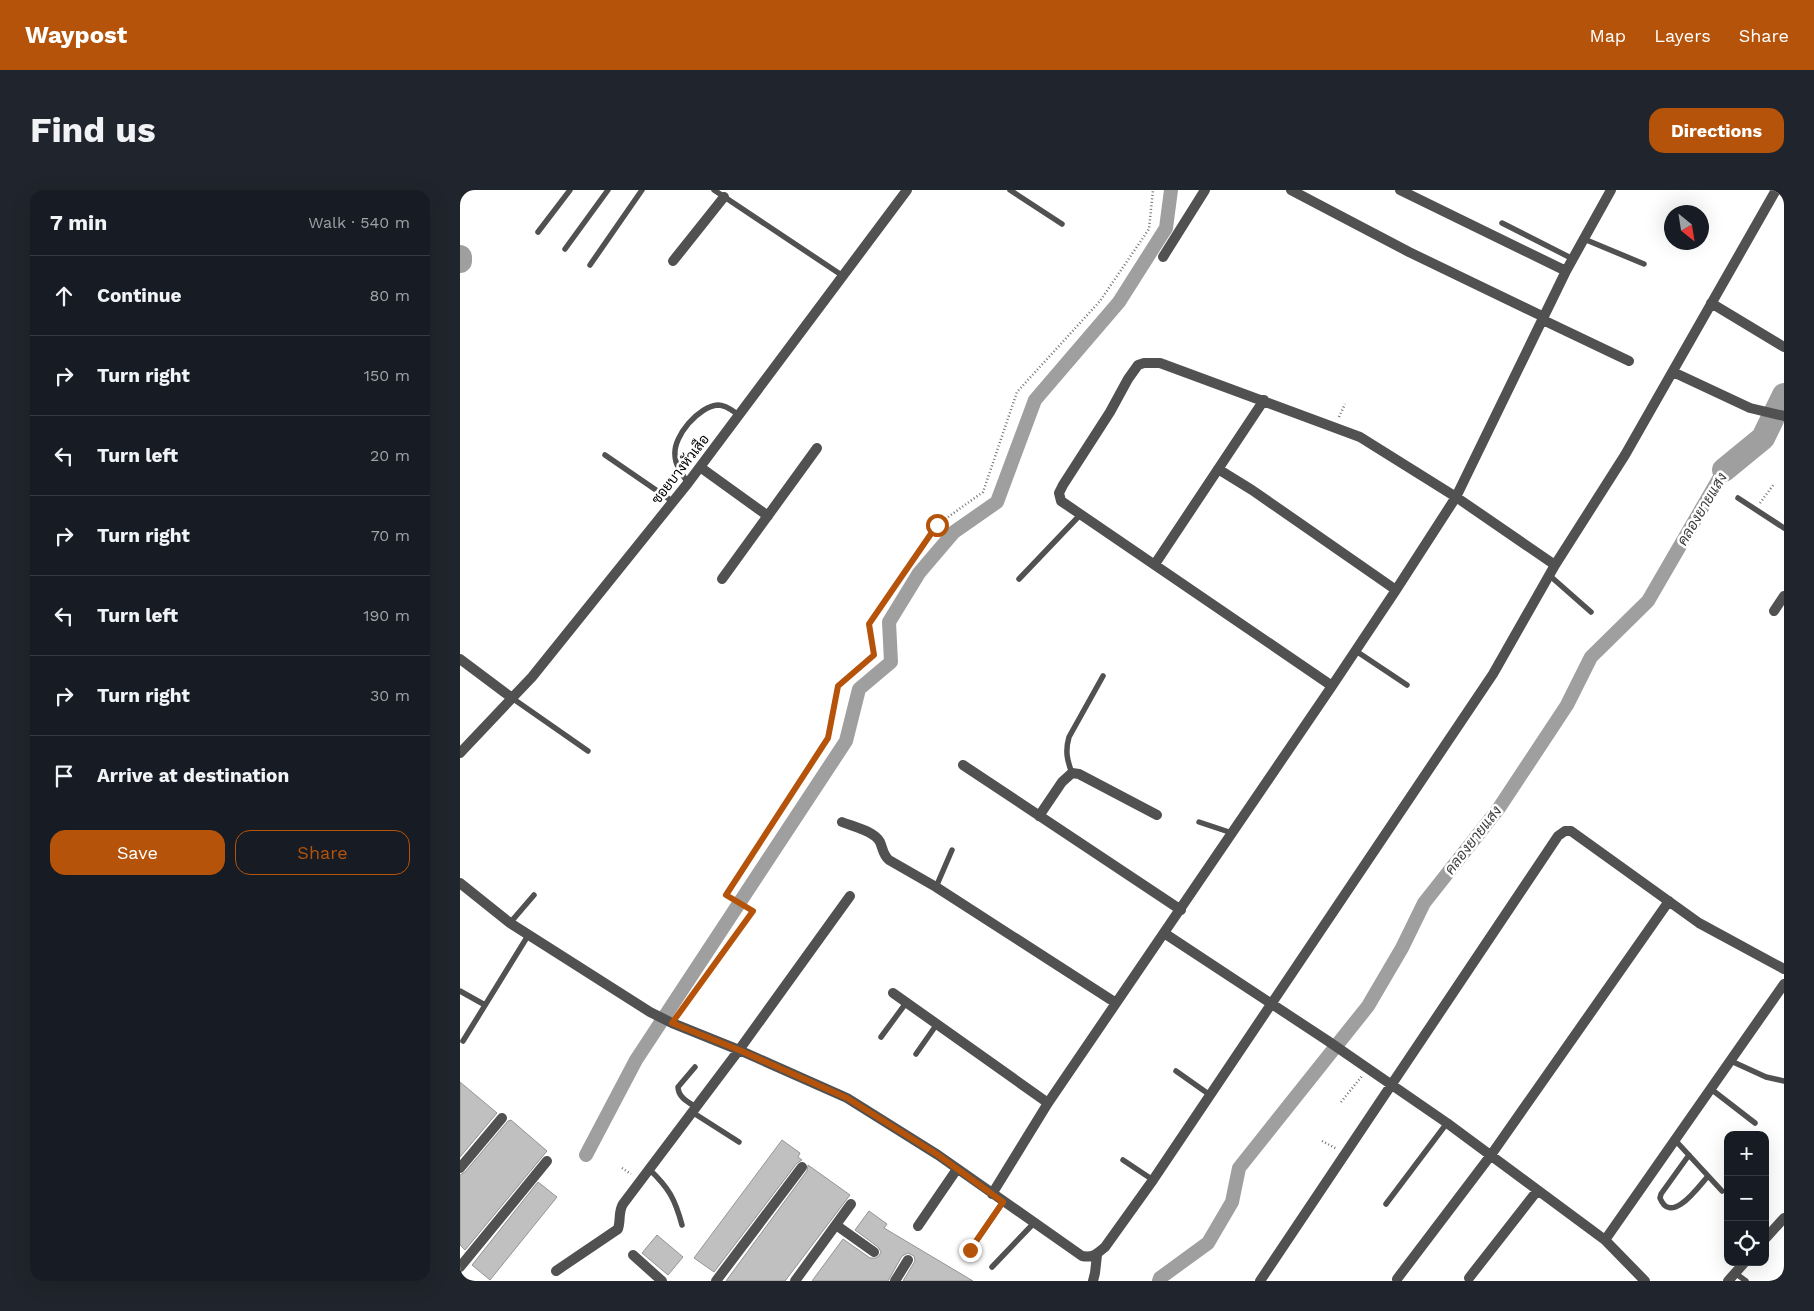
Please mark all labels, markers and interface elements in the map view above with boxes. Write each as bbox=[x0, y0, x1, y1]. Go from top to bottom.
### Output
text: Waypost bbox=[25, 21, 127, 49]
text: Map bbox=[1589, 25, 1626, 46]
text: Layers bbox=[1654, 25, 1711, 46]
text: Share bbox=[1739, 25, 1789, 46]
button: Directions bbox=[1649, 108, 1784, 153]
text: Find us bbox=[30, 109, 156, 151]
north arrow bbox=[1664, 205, 1709, 250]
text: 7 min bbox=[50, 210, 107, 235]
text: Walk · 540 m bbox=[308, 213, 410, 232]
icon: ahead bbox=[50, 282, 78, 310]
text: Continue bbox=[97, 284, 181, 307]
text: 80 m bbox=[369, 286, 410, 305]
icon: right bbox=[50, 362, 78, 390]
text: Turn right bbox=[97, 364, 190, 387]
text: 150 m bbox=[364, 366, 410, 385]
street label: ซอยบางหัวเสือ bbox=[647, 430, 712, 507]
icon: left bbox=[50, 442, 78, 470]
text: Turn left bbox=[97, 444, 178, 467]
text: 20 m bbox=[370, 446, 410, 465]
water label: คลองยายแสง bbox=[1673, 469, 1731, 549]
route start bbox=[926, 514, 949, 537]
icon: right bbox=[50, 522, 78, 550]
text: Turn right bbox=[97, 524, 190, 547]
text: 70 m bbox=[371, 526, 410, 545]
icon: left bbox=[50, 602, 78, 630]
text: Turn left bbox=[97, 604, 178, 627]
text: 190 m bbox=[363, 606, 410, 625]
icon: right bbox=[50, 682, 78, 710]
text: Turn right bbox=[97, 684, 190, 707]
text: 30 m bbox=[370, 686, 410, 705]
icon: arrive bbox=[50, 762, 78, 790]
text: Arrive at destination bbox=[97, 764, 289, 787]
water label: คลองยายแสง bbox=[1441, 802, 1505, 878]
button: Save bbox=[50, 830, 225, 875]
button: Share bbox=[235, 830, 410, 875]
map controls bbox=[1724, 1131, 1769, 1266]
button: + bbox=[1724, 1131, 1769, 1176]
button: − bbox=[1724, 1176, 1769, 1221]
button: locate bbox=[1724, 1221, 1769, 1266]
route end bbox=[959, 1239, 982, 1262]

